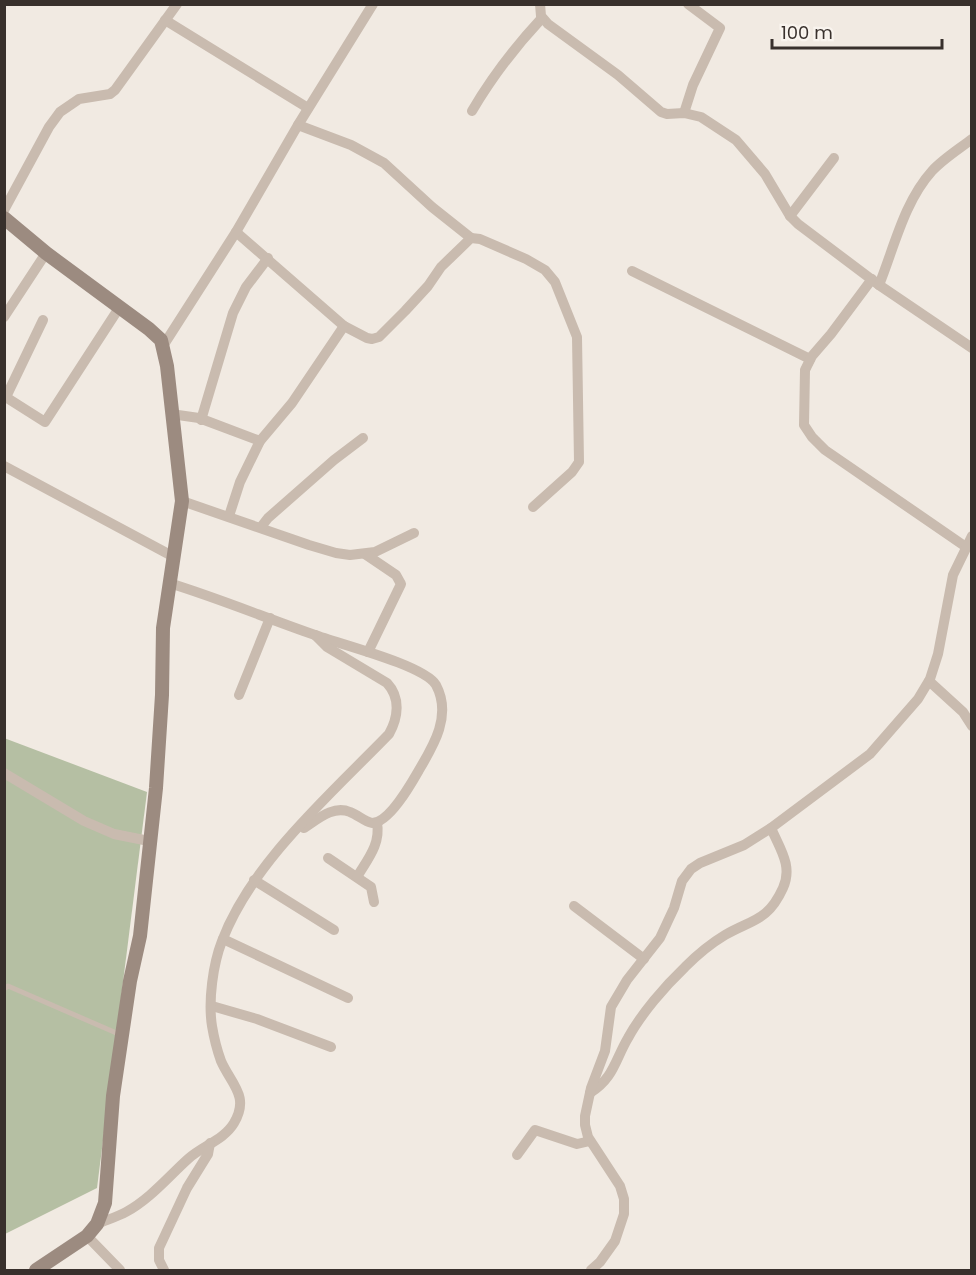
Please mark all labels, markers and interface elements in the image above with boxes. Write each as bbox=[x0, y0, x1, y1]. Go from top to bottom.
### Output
scale bar bbox=[772, 12, 942, 50]
text: 100 m bbox=[781, 20, 833, 45]

